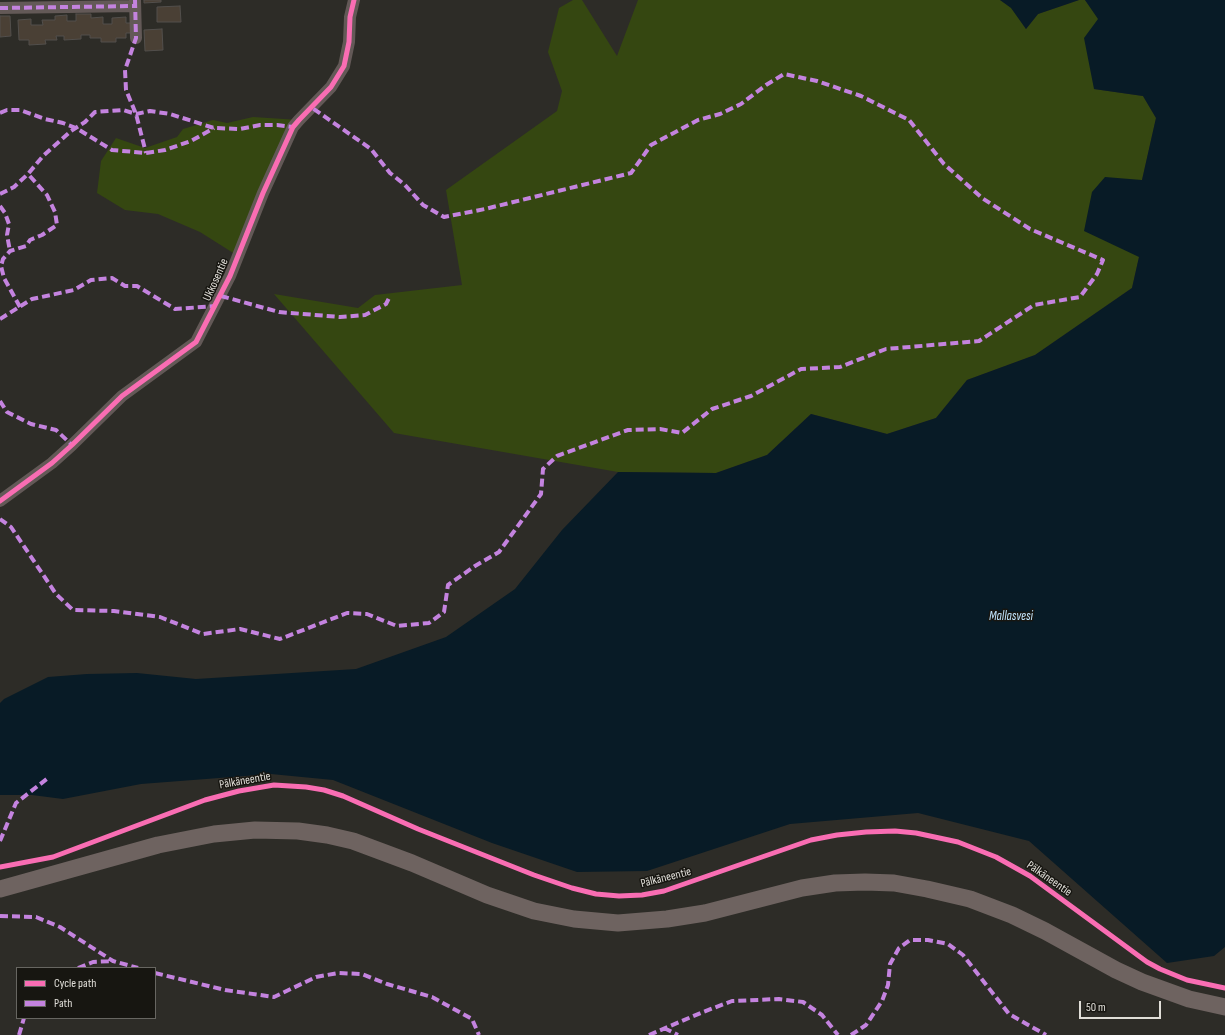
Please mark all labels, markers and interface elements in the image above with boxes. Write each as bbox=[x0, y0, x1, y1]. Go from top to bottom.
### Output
street label: Ukkosentie bbox=[200, 257, 232, 303]
water label: Mallasvesi bbox=[989, 609, 1033, 625]
street label: Pälkäneentie bbox=[218, 769, 272, 793]
street label: Pälkäneentie bbox=[1024, 858, 1074, 900]
street label: Pälkäneentie bbox=[639, 865, 693, 891]
legend bbox=[16, 967, 156, 1019]
text: Cycle path bbox=[54, 976, 96, 991]
scale bar bbox=[1081, 993, 1163, 1019]
text: Path bbox=[54, 996, 72, 1011]
text: 50 m bbox=[1086, 1000, 1106, 1015]

